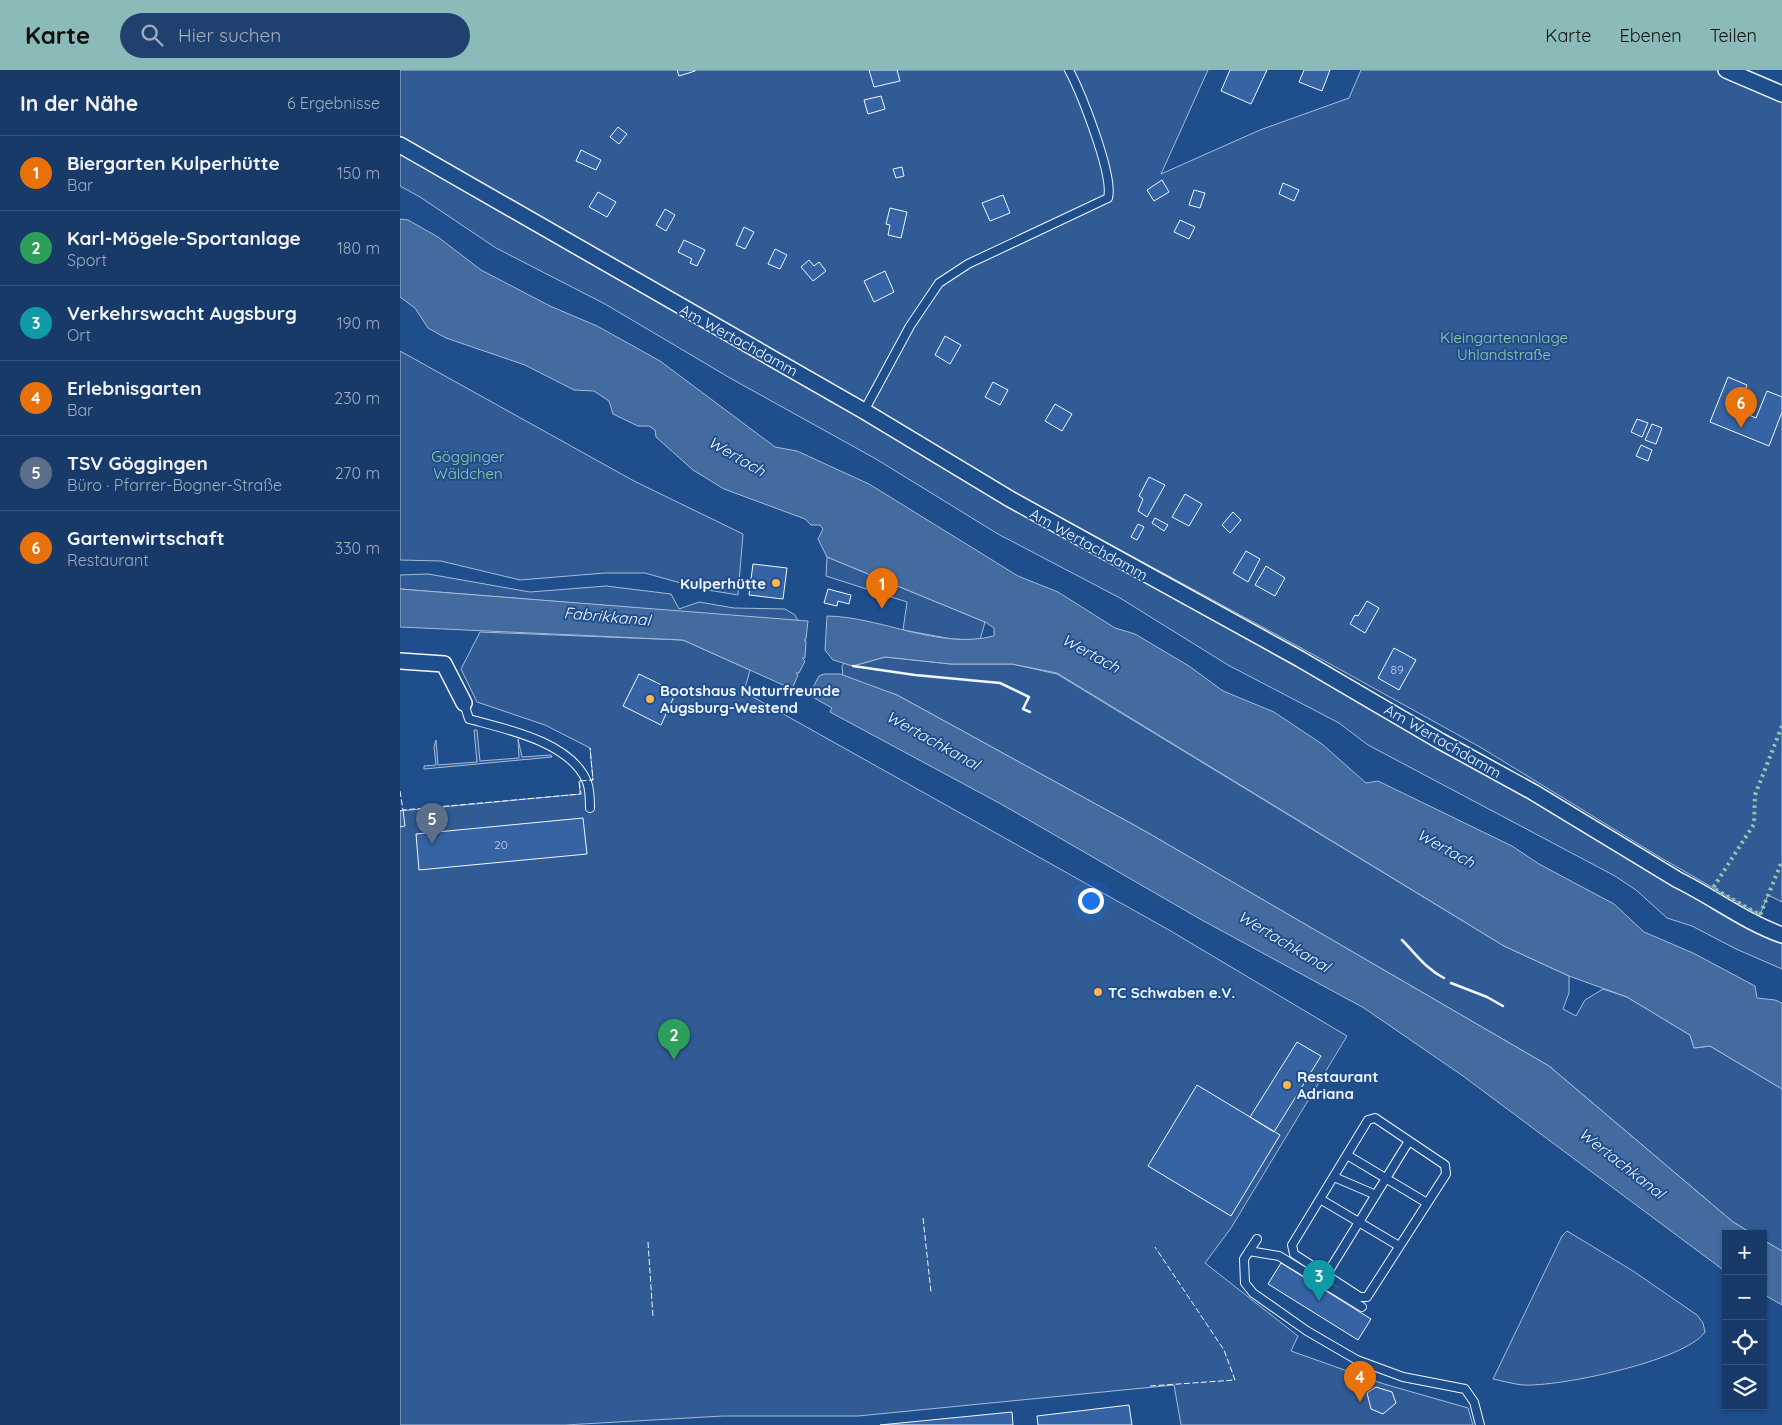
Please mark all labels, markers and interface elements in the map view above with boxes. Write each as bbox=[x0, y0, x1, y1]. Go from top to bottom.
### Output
search box bbox=[120, 13, 470, 58]
text: Karte bbox=[25, 20, 90, 50]
icon: search bbox=[138, 21, 166, 49]
text: Hier suchen bbox=[178, 23, 281, 47]
text: Karte bbox=[1545, 24, 1591, 47]
text: Ebenen bbox=[1619, 24, 1682, 47]
text: Teilen bbox=[1710, 24, 1757, 47]
text: In der Nähe bbox=[20, 90, 138, 116]
text: 6 Ergebnisse bbox=[287, 93, 380, 113]
text: Biergarten Kulperhütte bbox=[67, 151, 280, 175]
text: 1 bbox=[33, 163, 39, 183]
text: 150 m bbox=[337, 163, 380, 183]
text: Bar bbox=[67, 175, 93, 195]
text: Karl-Mögele-Sportanlage bbox=[67, 226, 301, 250]
text: 2 bbox=[31, 238, 41, 258]
text: 180 m bbox=[337, 238, 380, 258]
text: Sport bbox=[67, 250, 107, 270]
street label: Am Wertachdamm bbox=[677, 300, 801, 380]
text: Verkehrswacht Augsburg bbox=[67, 301, 297, 325]
text: 3 bbox=[32, 313, 40, 333]
text: 190 m bbox=[337, 313, 380, 333]
text: Ort bbox=[67, 325, 91, 345]
park label: Kleingartenanlage Uhlandstraße bbox=[1440, 328, 1568, 364]
text: Erlebnisgarten bbox=[67, 376, 202, 400]
pin: 6 bbox=[1725, 387, 1757, 428]
text: 4 bbox=[31, 388, 41, 408]
text: 230 m bbox=[334, 388, 380, 408]
text: Bar bbox=[67, 400, 93, 420]
water label: Wertach bbox=[705, 432, 770, 481]
park label: Gögginger Wäldchen bbox=[431, 447, 505, 483]
text: TSV Göggingen bbox=[67, 451, 208, 475]
text: 5 bbox=[31, 463, 41, 483]
text: 270 m bbox=[335, 463, 380, 483]
text: Büro · Pfarrer-Bogner-Straße bbox=[67, 475, 282, 495]
street label: Am Wertachdamm bbox=[1027, 504, 1151, 584]
text: Gartenwirtschaft bbox=[67, 526, 225, 550]
text: 6 bbox=[32, 538, 40, 558]
text: 330 m bbox=[335, 538, 380, 558]
text: Restaurant bbox=[67, 550, 149, 570]
pin: 1 bbox=[866, 568, 898, 609]
place label: Kulperhütte bbox=[680, 574, 766, 593]
marker: Kulperhütte bbox=[770, 577, 782, 589]
water label: Fabrikkanal bbox=[563, 602, 654, 630]
water label: Wertach bbox=[1059, 629, 1124, 677]
house number: 89 bbox=[1390, 662, 1404, 677]
place label: Bootshaus Naturfreunde Augsburg-Westend bbox=[660, 681, 840, 717]
marker: Bootshaus Naturfreunde Augsburg-Westend bbox=[644, 693, 656, 705]
street label: Am Wertachdamm bbox=[1381, 700, 1505, 782]
water label: Wertachkanal bbox=[883, 706, 985, 775]
pin: 5 bbox=[416, 803, 448, 844]
water label: Wertach bbox=[1414, 824, 1479, 872]
house number: 20 bbox=[494, 837, 508, 852]
your location bbox=[1078, 888, 1104, 914]
water label: Wertachkanal bbox=[1234, 906, 1336, 977]
place label: TC Schwaben e.V. bbox=[1108, 983, 1235, 1002]
marker: TC Schwaben e.V. bbox=[1092, 986, 1104, 998]
pin: 2 bbox=[658, 1019, 690, 1060]
place label: Restaurant Adriana bbox=[1297, 1067, 1378, 1103]
marker: Restaurant Adriana bbox=[1281, 1079, 1293, 1091]
water label: Wertachkanal bbox=[1575, 1123, 1671, 1204]
map controls bbox=[1722, 1230, 1767, 1410]
button: + bbox=[1722, 1230, 1767, 1275]
pin: 3 bbox=[1303, 1260, 1335, 1301]
button: − bbox=[1722, 1275, 1767, 1320]
button: locate bbox=[1722, 1320, 1767, 1365]
pin: 4 bbox=[1344, 1361, 1376, 1402]
button: layers bbox=[1722, 1365, 1767, 1410]

